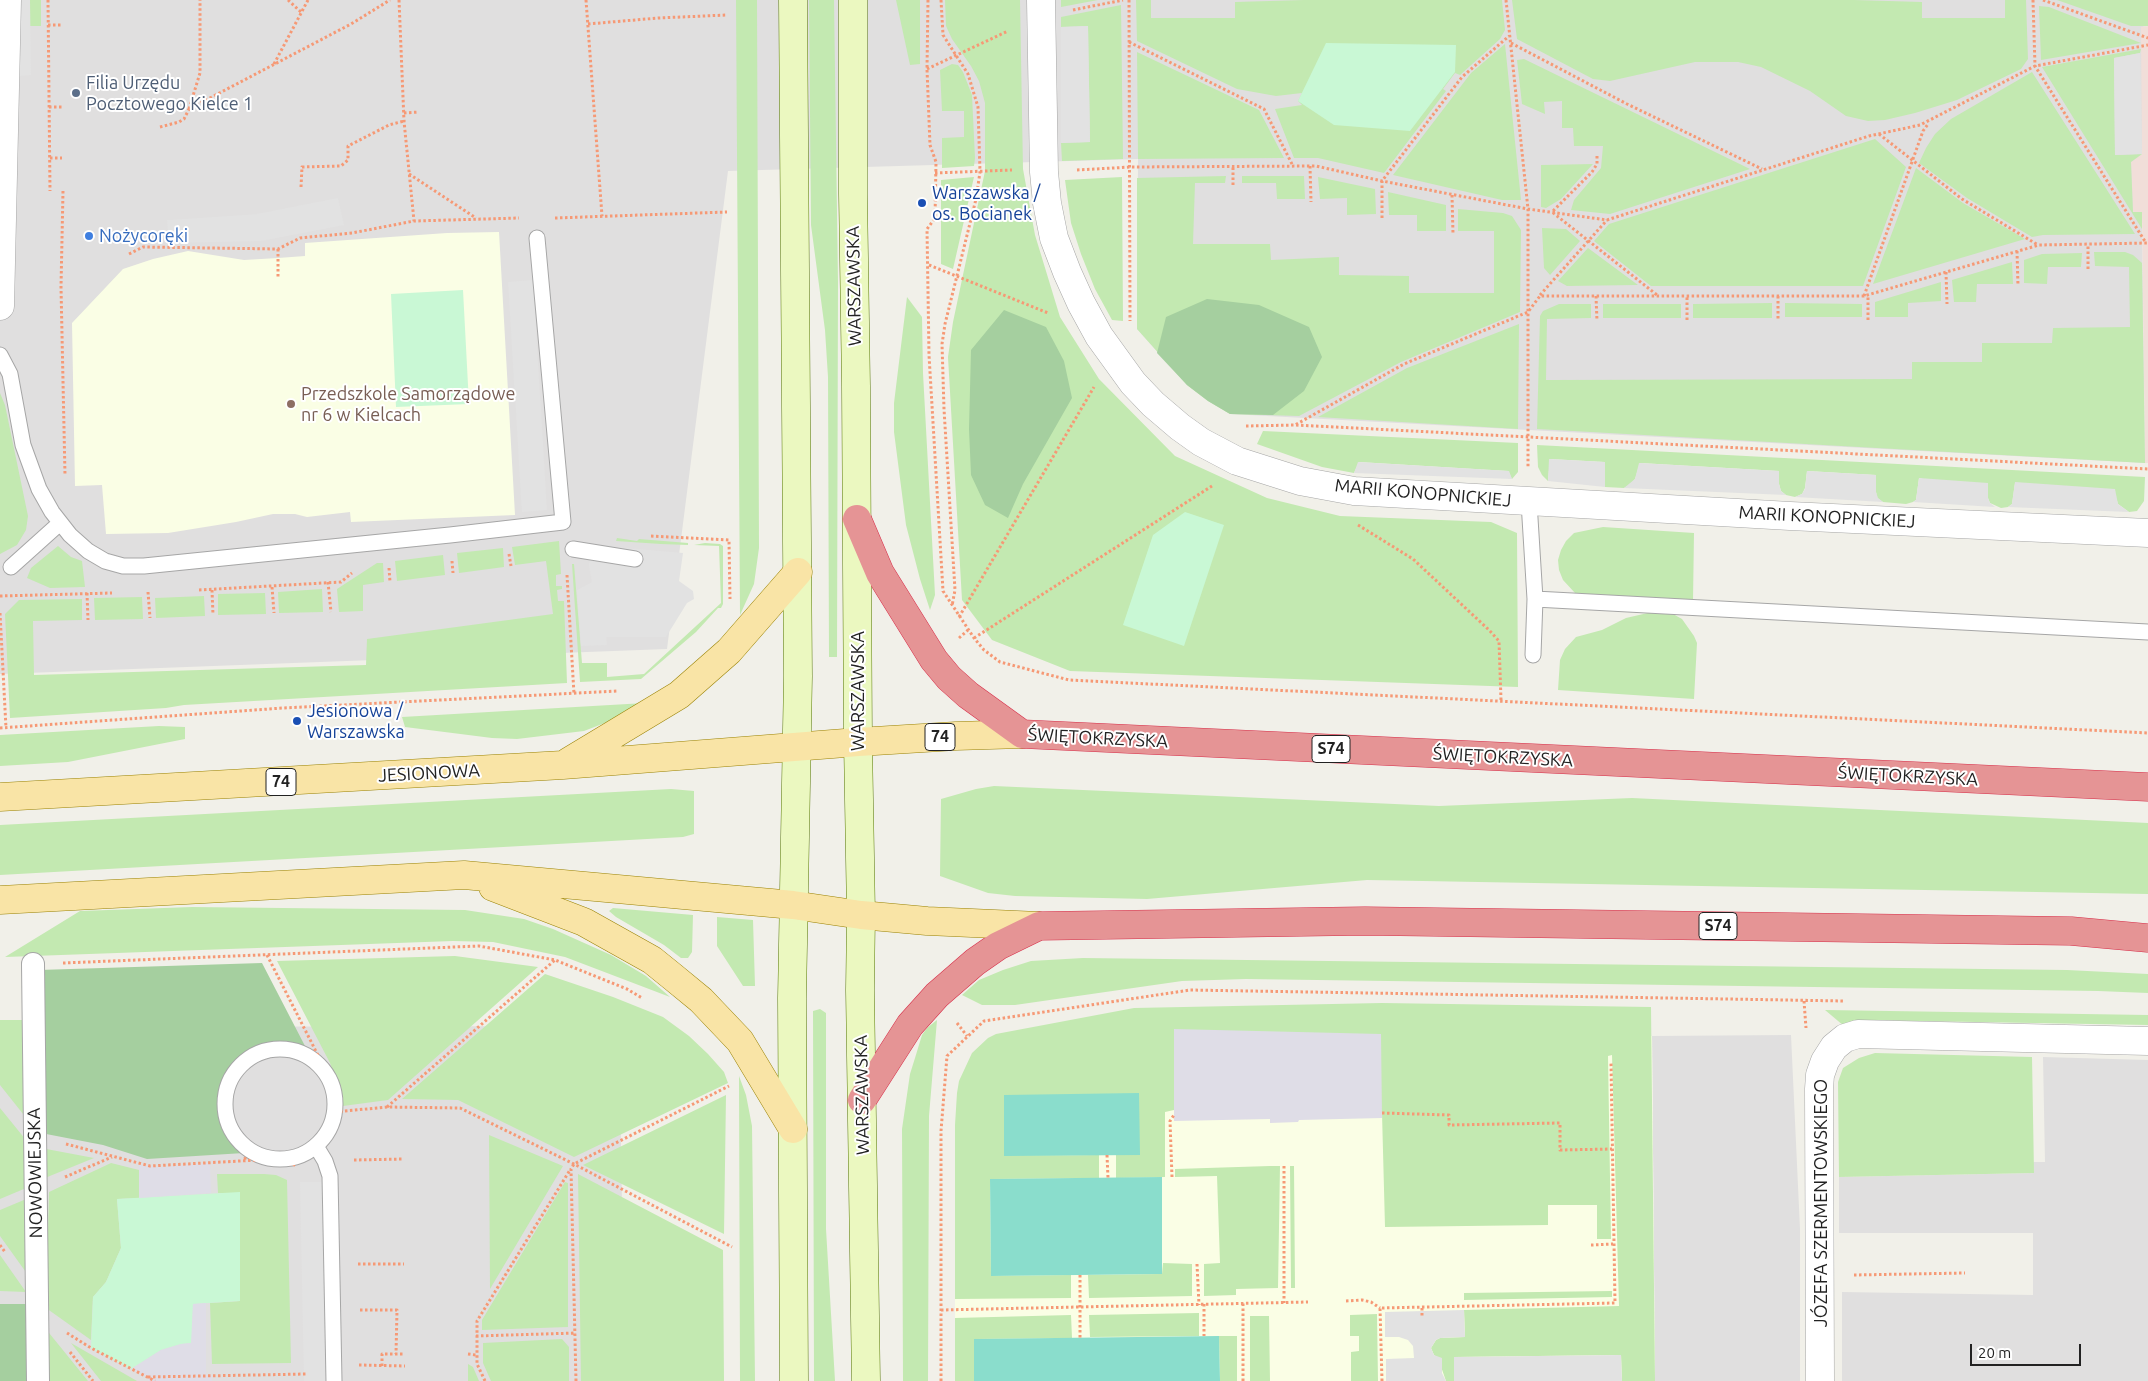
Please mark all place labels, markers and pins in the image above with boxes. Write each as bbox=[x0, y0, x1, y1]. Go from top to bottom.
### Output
place label: Filia Urzędu Pocztowego Kielce 1 bbox=[86, 72, 253, 115]
marker: Filia Urzędu Pocztowego Kielce 1 bbox=[70, 87, 82, 99]
place label: Warszawska / os. Bocianek bbox=[932, 182, 1040, 224]
marker: Warszawska / os. Bocianek bbox=[916, 197, 928, 209]
place label: Nożycoręki bbox=[99, 225, 188, 247]
marker: Nożycoręki bbox=[83, 230, 95, 242]
place label: Przedszkole Samorządowe nr 6 w Kielcach bbox=[301, 383, 515, 426]
marker: Przedszkole Samorządowe nr 6 w Kielcach bbox=[285, 398, 297, 410]
place label: Jesionowa / Warszawska bbox=[307, 700, 405, 742]
marker: Jesionowa / Warszawska bbox=[291, 715, 303, 727]

